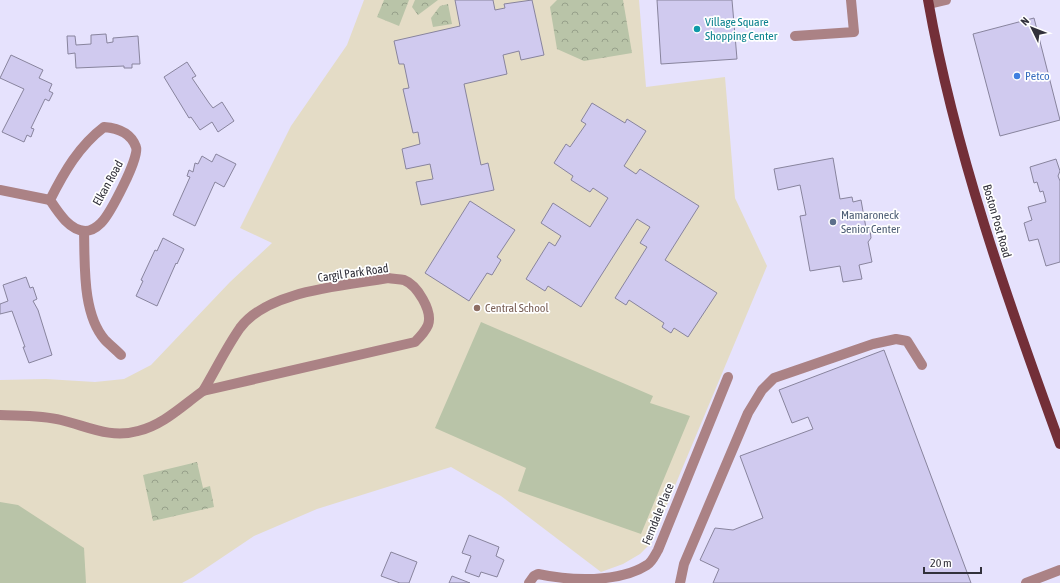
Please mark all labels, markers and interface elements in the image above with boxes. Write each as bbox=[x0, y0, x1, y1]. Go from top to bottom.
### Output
north arrow bbox=[1012, 8, 1052, 48]
place label: Village Square Shopping Center bbox=[705, 15, 778, 43]
text: N bbox=[1018, 15, 1031, 28]
marker: Village Square Shopping Center bbox=[692, 24, 702, 34]
place label: Petco bbox=[1025, 69, 1050, 83]
marker: Petco bbox=[1012, 71, 1022, 81]
street label: Elkan Road bbox=[90, 158, 126, 208]
street label: Boston Post Road bbox=[980, 183, 1014, 259]
place label: Mamaroneck Senior Center bbox=[841, 208, 900, 236]
marker: Mamaroneck Senior Center bbox=[828, 217, 838, 227]
street label: Cargil Park Road bbox=[317, 261, 389, 285]
place label: Central School bbox=[485, 301, 549, 315]
marker: Central School bbox=[472, 303, 482, 313]
street label: Ferndale Place bbox=[639, 481, 677, 547]
scale bar bbox=[924, 549, 981, 575]
text: 20 m bbox=[930, 556, 952, 570]

